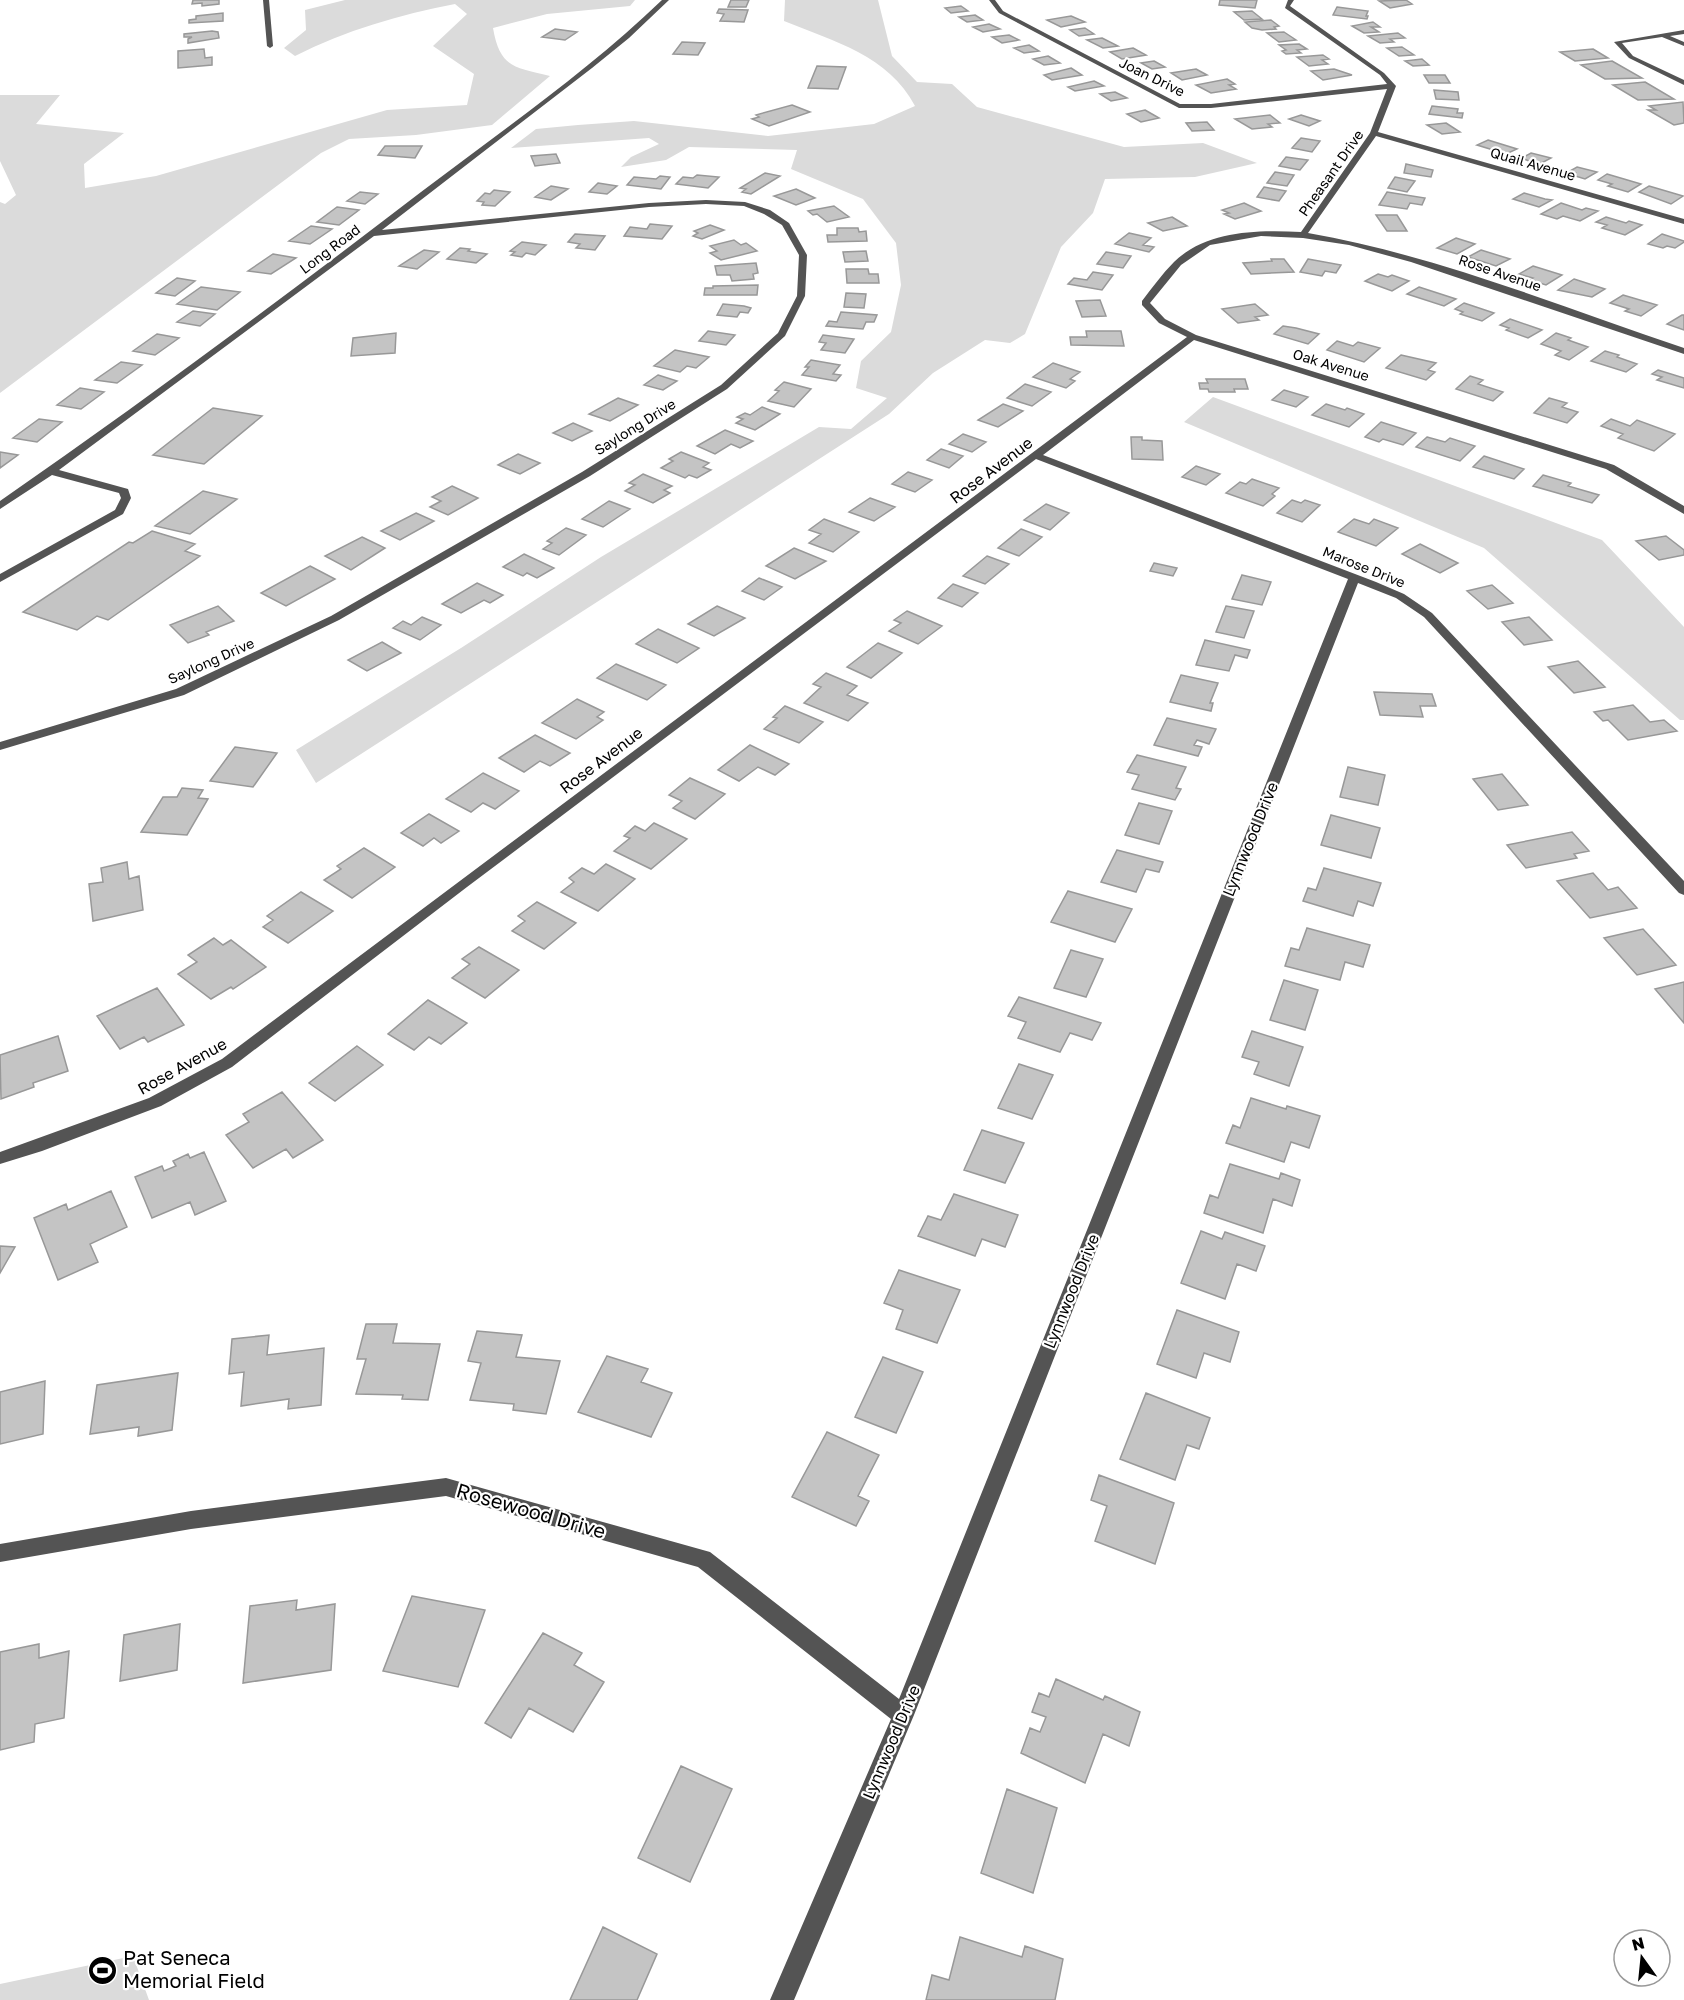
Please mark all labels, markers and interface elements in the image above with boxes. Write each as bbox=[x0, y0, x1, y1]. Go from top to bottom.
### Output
street label: Joan Drive bbox=[1117, 53, 1188, 100]
street label: Pheasant Drive bbox=[1295, 126, 1367, 219]
street label: Quail Avenue bbox=[1489, 143, 1578, 184]
street label: Long Road bbox=[296, 220, 363, 277]
street label: Rose Avenue bbox=[1457, 250, 1544, 295]
street label: Oak Avenue bbox=[1291, 345, 1371, 384]
street label: Saylong Drive bbox=[591, 395, 679, 458]
street label: Rose Avenue bbox=[946, 432, 1036, 508]
street label: Marose Drive bbox=[1320, 542, 1408, 591]
street label: Saylong Drive bbox=[165, 634, 257, 687]
street label: Rose Avenue bbox=[556, 722, 646, 798]
street label: Lynnwood Drive bbox=[1218, 779, 1282, 899]
street label: Rose Avenue bbox=[134, 1033, 230, 1099]
street label: Lynnwood Drive bbox=[1039, 1231, 1103, 1351]
street label: Rosewood Drive bbox=[454, 1477, 609, 1543]
street label: Lynnwood Drive bbox=[858, 1682, 924, 1802]
north arrow bbox=[1612, 1928, 1672, 1988]
text: N bbox=[1630, 1932, 1647, 1955]
place label: Pat Seneca Memorial Field bbox=[123, 1945, 265, 1992]
sports icon: Pat Seneca Memorial Field bbox=[86, 1954, 118, 1986]

